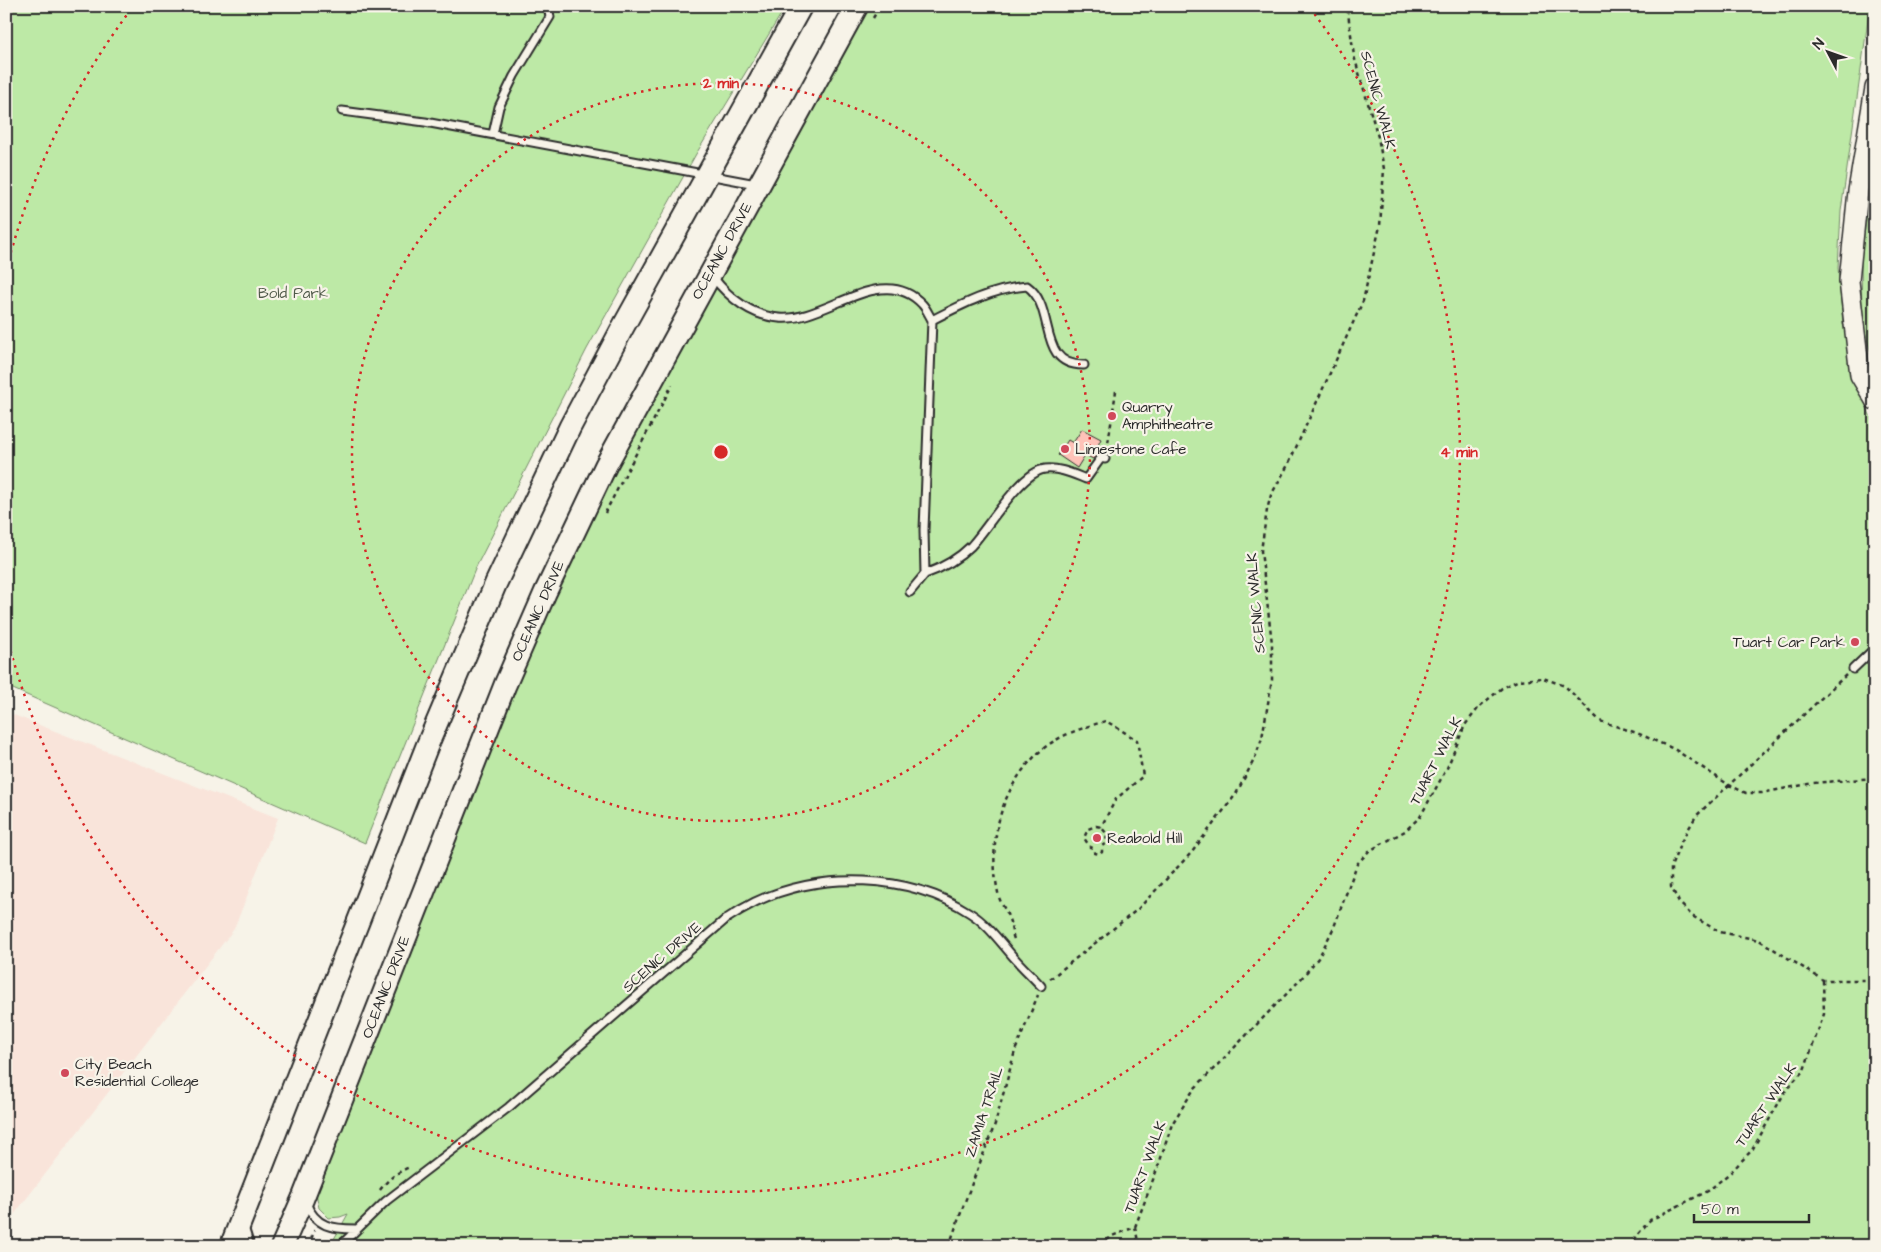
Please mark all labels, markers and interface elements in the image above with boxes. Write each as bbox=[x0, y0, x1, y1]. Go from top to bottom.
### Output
north arrow bbox=[1804, 28, 1854, 78]
text: N bbox=[1809, 34, 1830, 54]
street label: SCENIC WALK bbox=[1355, 49, 1401, 151]
text: 2 min bbox=[702, 73, 740, 94]
street label: OCEANIC DRIVE bbox=[687, 198, 758, 304]
park label: Bold Park bbox=[258, 283, 328, 304]
place label: Quarry Amphitheatre bbox=[1122, 397, 1213, 435]
marker: Quarry Amphitheatre bbox=[1106, 410, 1118, 422]
place label: Limestone Cafe bbox=[1075, 439, 1186, 460]
text: 4 min bbox=[1440, 442, 1478, 463]
centre of rings bbox=[712, 443, 730, 461]
marker: Limestone Cafe bbox=[1059, 443, 1071, 455]
street label: SCENIC WALK bbox=[1241, 552, 1271, 654]
street label: OCEANIC DRIVE bbox=[506, 557, 570, 665]
place label: Tuart Car Park bbox=[1733, 632, 1845, 653]
marker: Tuart Car Park bbox=[1849, 636, 1861, 648]
street label: TUART WALK bbox=[1405, 713, 1467, 809]
place label: Reabold Hill bbox=[1107, 828, 1182, 849]
marker: Reabold Hill bbox=[1091, 832, 1103, 844]
street label: SCENIC DRIVE bbox=[618, 917, 706, 997]
street label: OCEANIC DRIVE bbox=[357, 933, 415, 1041]
place label: City Beach Residential College bbox=[75, 1054, 199, 1093]
street label: TUART WALK bbox=[1730, 1059, 1802, 1151]
street label: ZAMIA TRAIL bbox=[959, 1063, 1009, 1160]
marker: City Beach Residential College bbox=[59, 1067, 71, 1079]
street label: TUART WALK bbox=[1119, 1118, 1171, 1216]
scale bar bbox=[1694, 1192, 1808, 1224]
text: 50 m bbox=[1701, 1199, 1739, 1220]

